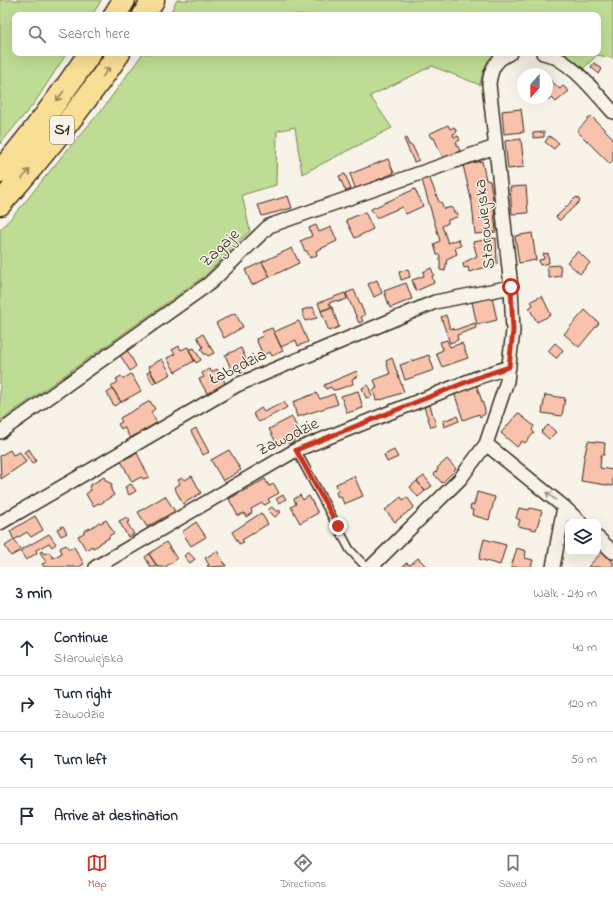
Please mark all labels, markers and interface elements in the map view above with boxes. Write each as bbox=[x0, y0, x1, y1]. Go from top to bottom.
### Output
search box bbox=[12, 12, 601, 56]
icon: search bbox=[26, 23, 48, 45]
text: Search here bbox=[58, 23, 130, 45]
one-way arrow bbox=[102, 67, 110, 78]
north arrow bbox=[517, 68, 553, 104]
one-way arrow bbox=[56, 91, 64, 102]
road number: S1 bbox=[50, 116, 74, 144]
one-way arrow bbox=[21, 169, 30, 180]
street label: Starowiejska bbox=[468, 178, 502, 270]
street label: Zagaje bbox=[195, 223, 247, 275]
route start bbox=[502, 278, 520, 296]
street label: Łabędzia bbox=[204, 342, 271, 392]
street label: Zawodzie bbox=[253, 411, 323, 463]
one-way arrow bbox=[545, 492, 556, 501]
route end bbox=[329, 517, 347, 535]
map controls bbox=[565, 519, 601, 555]
button: layers bbox=[565, 519, 601, 555]
text: 3 min bbox=[16, 581, 52, 606]
text: Walk · 210 m bbox=[533, 584, 597, 603]
text: Continue bbox=[54, 627, 108, 649]
icon: ahead bbox=[16, 637, 38, 659]
text: 40 m bbox=[573, 638, 597, 657]
text: Starowiejska bbox=[54, 649, 123, 668]
text: Turn right bbox=[54, 683, 112, 705]
icon: right bbox=[16, 693, 38, 715]
text: 120 m bbox=[567, 694, 597, 713]
text: Zawodzie bbox=[54, 705, 104, 724]
icon: left bbox=[16, 749, 38, 771]
text: Turn left bbox=[54, 749, 107, 771]
text: 50 m bbox=[571, 750, 597, 769]
icon: arrive bbox=[16, 805, 38, 827]
text: Arrive at destination bbox=[54, 805, 178, 827]
tab: Map bbox=[86, 852, 108, 892]
tab: Directions bbox=[280, 852, 326, 892]
tab: Saved bbox=[498, 852, 527, 892]

